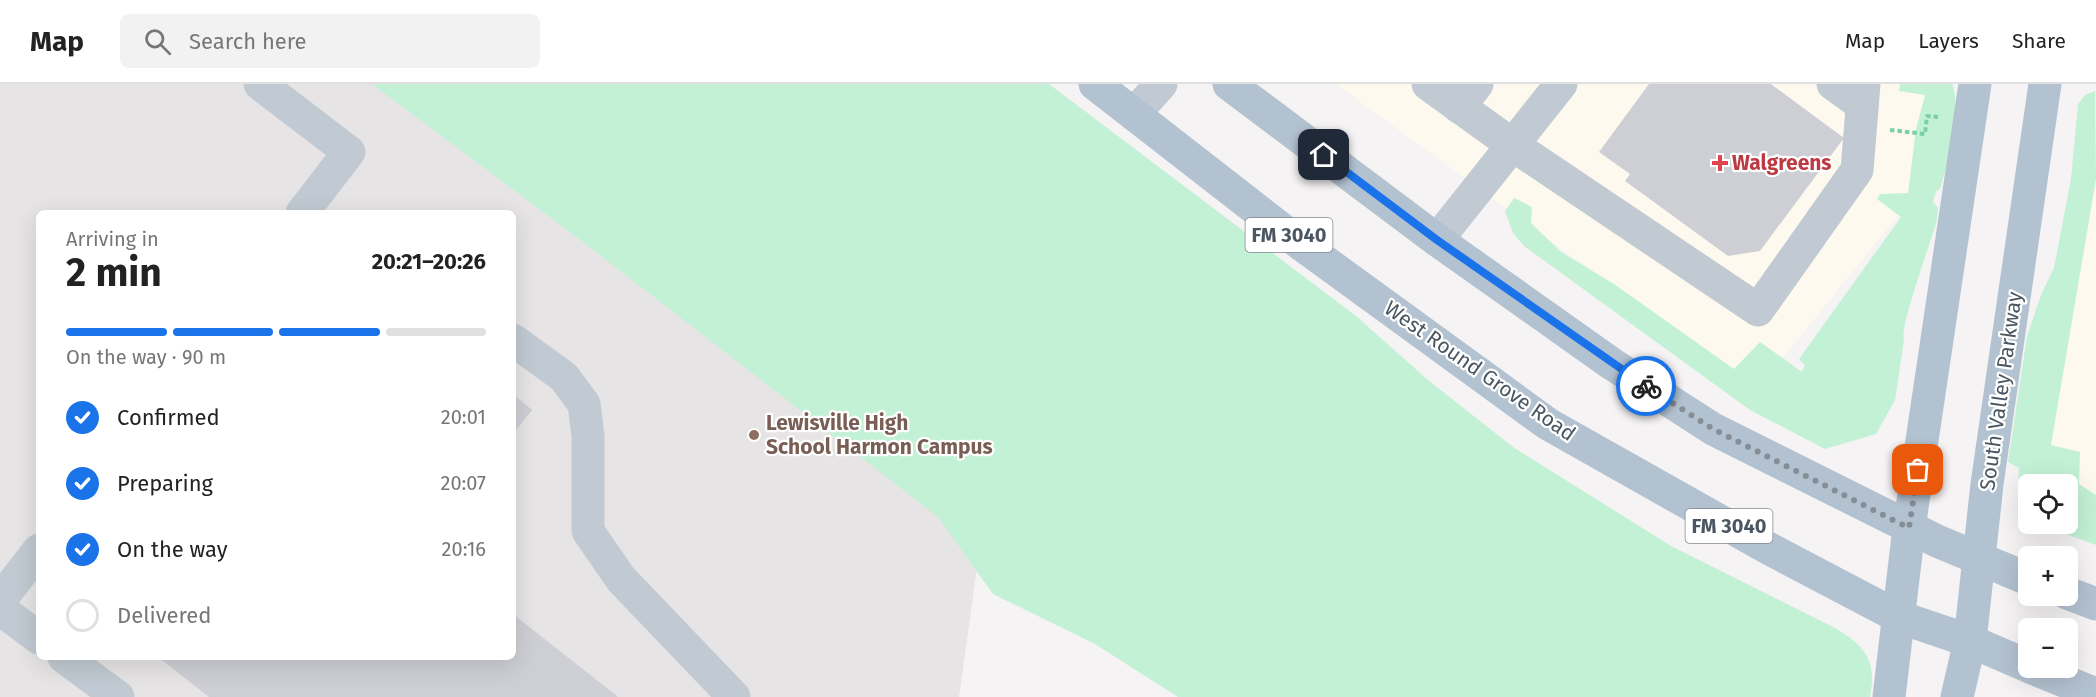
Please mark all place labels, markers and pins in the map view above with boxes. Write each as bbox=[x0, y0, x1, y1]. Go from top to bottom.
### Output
pin bbox=[1298, 129, 1349, 180]
place label: Walgreens bbox=[1732, 150, 1832, 176]
marker: Walgreens bbox=[1713, 156, 1727, 170]
place label: Lewisville High School Harmon Campus bbox=[766, 410, 993, 460]
marker: Lewisville High School Harmon Campus bbox=[747, 428, 761, 442]
pin bbox=[1892, 444, 1943, 495]

